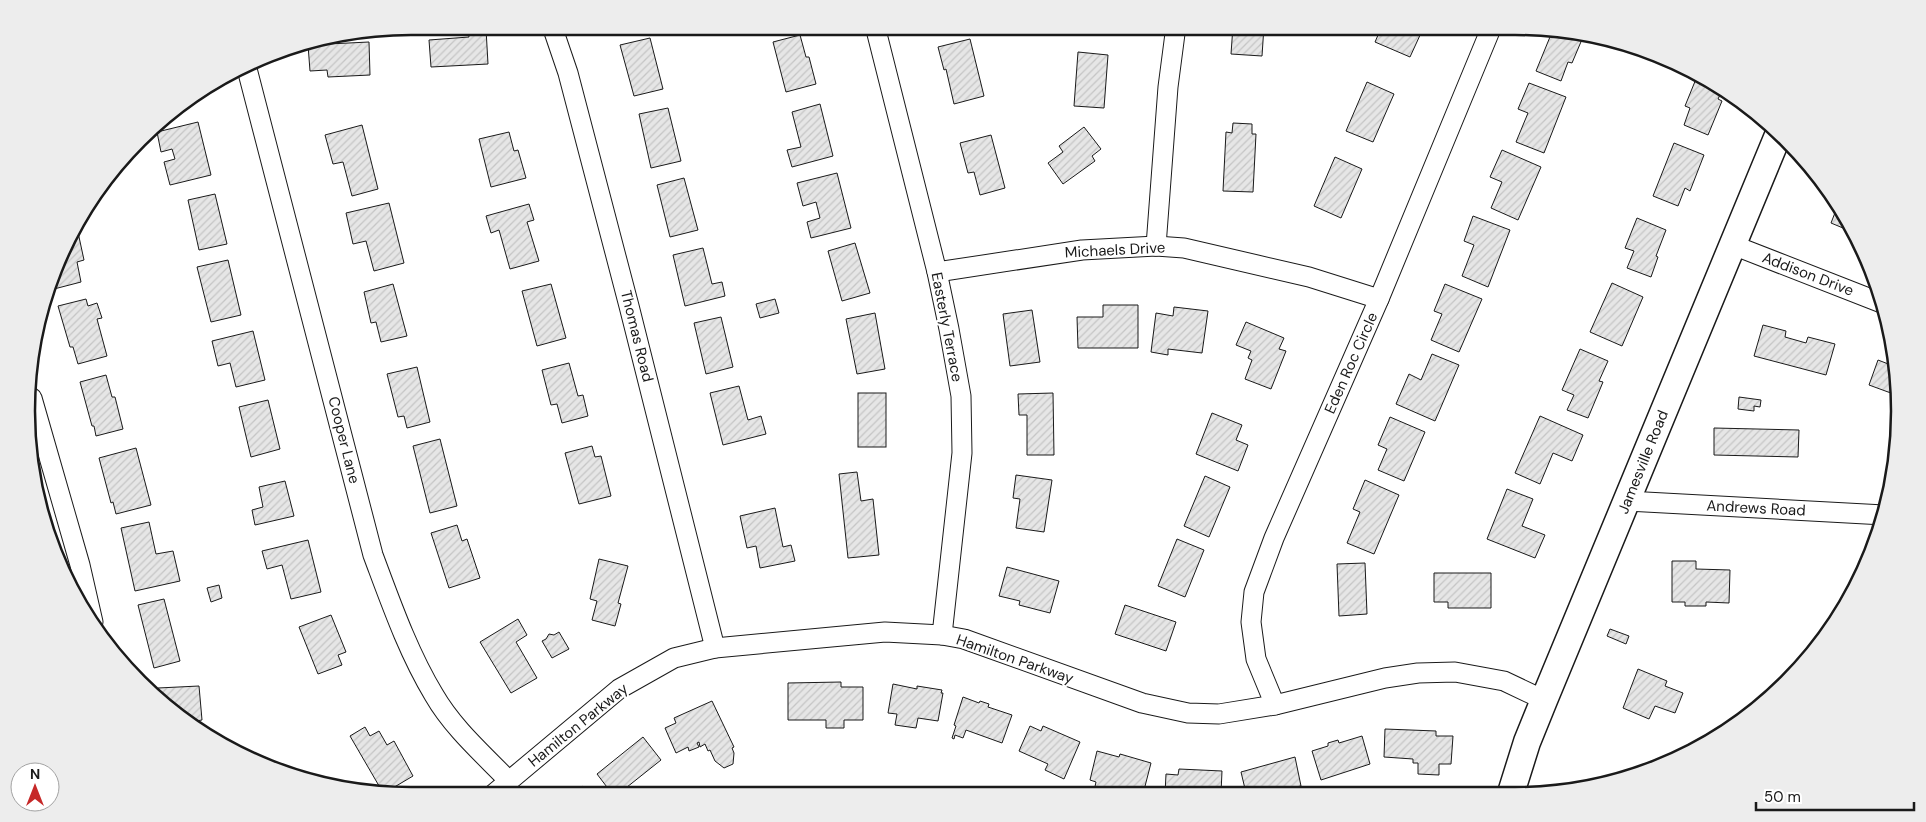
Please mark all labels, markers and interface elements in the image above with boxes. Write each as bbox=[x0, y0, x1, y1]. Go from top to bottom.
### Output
street label: Michaels Drive bbox=[1064, 237, 1166, 263]
street label: Addison Drive bbox=[1759, 247, 1857, 301]
street label: Easterly Terrace bbox=[927, 271, 967, 383]
street label: Thomas Road bbox=[616, 288, 658, 384]
street label: Eden Roc Circle bbox=[1320, 309, 1382, 417]
street label: Cooper Lane bbox=[324, 394, 364, 486]
street label: Jamesville Road bbox=[1613, 407, 1673, 517]
street label: Andrews Road bbox=[1706, 495, 1806, 521]
street label: Hamilton Parkway bbox=[954, 630, 1077, 689]
street label: Hamilton Parkway bbox=[524, 678, 633, 771]
north arrow bbox=[10, 762, 60, 812]
text: N bbox=[30, 765, 40, 783]
scale bar bbox=[1756, 780, 1914, 812]
text: 50 m bbox=[1764, 787, 1801, 807]

